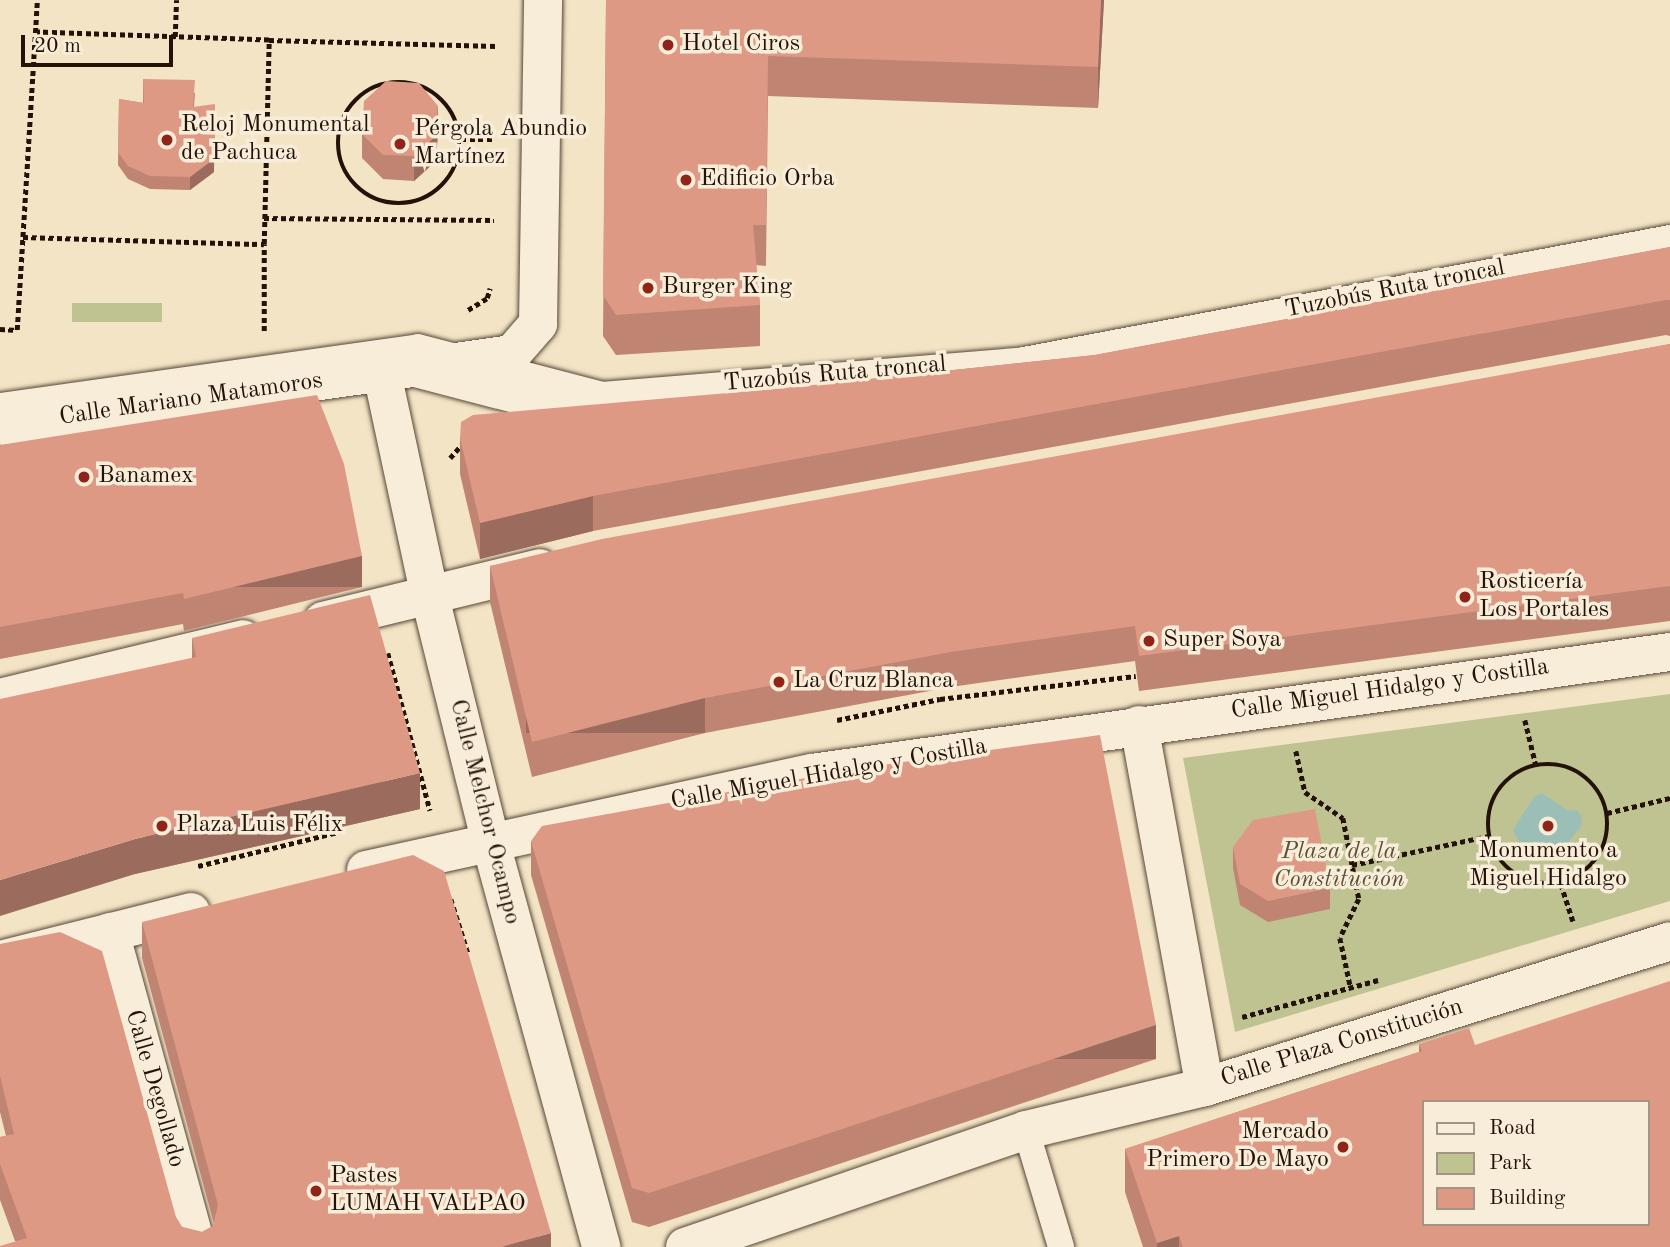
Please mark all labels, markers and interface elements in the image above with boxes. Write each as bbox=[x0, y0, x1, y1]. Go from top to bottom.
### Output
scale bar bbox=[24, 21, 177, 65]
place label: Hotel Ciros bbox=[682, 31, 800, 59]
text: 20 m bbox=[34, 36, 81, 57]
marker: Hotel Ciros bbox=[660, 37, 676, 53]
place label: Reloj Monumental de Pachuca bbox=[181, 112, 370, 168]
place label: Pérgola Abundio Martínez bbox=[414, 116, 587, 172]
marker: Reloj Monumental de Pachuca bbox=[159, 132, 175, 148]
marker: Pérgola Abundio Martínez bbox=[392, 136, 408, 152]
place label: Edificio Orba bbox=[700, 166, 835, 194]
marker: Edificio Orba bbox=[678, 172, 694, 188]
street label: Tuzobús Ruta troncal bbox=[1283, 255, 1507, 325]
place label: Burger King bbox=[662, 274, 792, 302]
marker: Burger King bbox=[640, 280, 656, 296]
street label: Tuzobús Ruta troncal bbox=[722, 351, 948, 399]
street label: Calle Mariano Matamoros bbox=[57, 367, 325, 433]
place label: Banamex bbox=[98, 463, 194, 491]
marker: Banamex bbox=[76, 469, 92, 485]
place label: Rosticería Los Portales bbox=[1479, 569, 1609, 625]
marker: Rosticería Los Portales bbox=[1457, 589, 1473, 605]
place label: Super Soya bbox=[1163, 627, 1281, 655]
marker: Super Soya bbox=[1141, 633, 1157, 649]
street label: Calle Miguel Hidalgo y Costilla bbox=[1229, 653, 1551, 727]
place label: La Cruz Blanca bbox=[793, 668, 954, 696]
marker: La Cruz Blanca bbox=[771, 674, 787, 690]
street label: Calle Melchor Ocampo bbox=[442, 697, 526, 927]
street label: Calle Miguel Hidalgo y Costilla bbox=[669, 733, 989, 817]
place label: Plaza Luis Félix bbox=[176, 812, 343, 840]
marker: Plaza Luis Félix bbox=[154, 818, 170, 834]
marker: Monumento a Miguel Hidalgo bbox=[1540, 818, 1556, 834]
place label: Monumento a Miguel Hidalgo bbox=[1469, 838, 1627, 894]
park label: Plaza de la Constitución bbox=[1273, 839, 1405, 895]
street label: Calle Plaza Constitución bbox=[1217, 993, 1467, 1095]
street label: Calle Degollado bbox=[118, 1007, 190, 1171]
legend bbox=[1422, 1100, 1649, 1226]
text: Road bbox=[1489, 1118, 1536, 1139]
place label: Mercado Primero De Mayo bbox=[1146, 1119, 1329, 1175]
marker: Mercado Primero De Mayo bbox=[1335, 1139, 1351, 1155]
text: Park bbox=[1489, 1153, 1532, 1174]
place label: Pastes LUMAH VALPAO bbox=[330, 1163, 526, 1219]
marker: Pastes LUMAH VALPAO bbox=[308, 1183, 324, 1199]
text: Building bbox=[1489, 1188, 1565, 1209]

